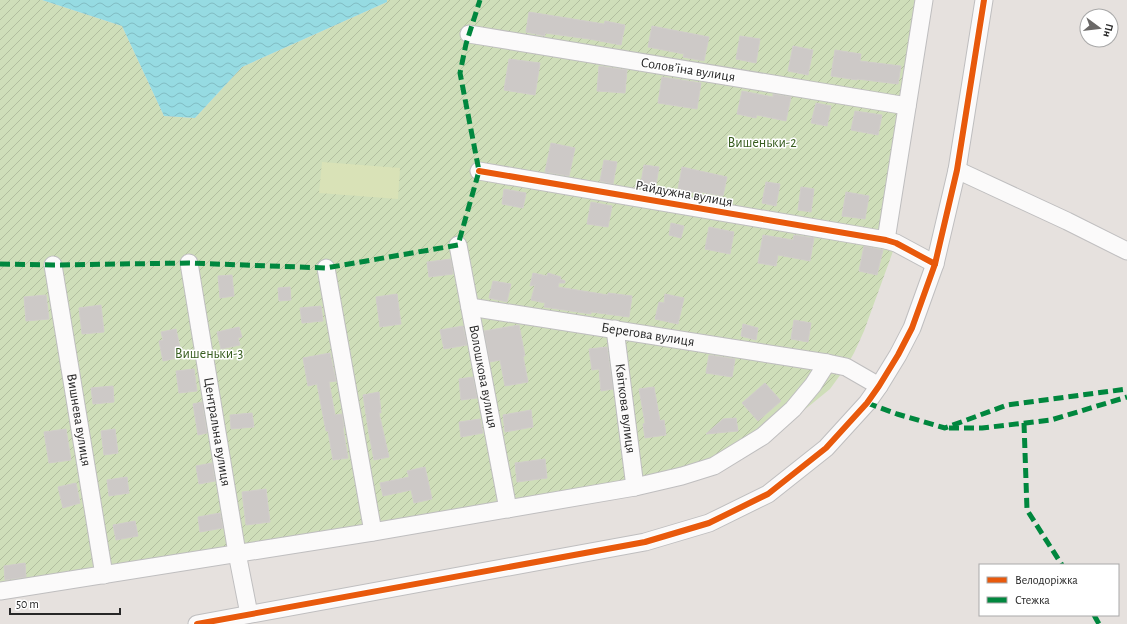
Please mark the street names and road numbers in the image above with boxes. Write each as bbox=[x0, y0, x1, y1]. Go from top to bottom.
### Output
street label: Соловʼїна вулиця bbox=[640, 56, 736, 84]
street label: Райдужна вулиця bbox=[634, 179, 734, 209]
street label: Берегова вулиця bbox=[600, 321, 695, 349]
street label: Волошкова вулиця bbox=[466, 324, 500, 430]
street label: Квіткова вулиця bbox=[612, 363, 638, 454]
street label: Вишнева вулиця bbox=[64, 372, 93, 467]
street label: Центральна вулиця bbox=[201, 376, 233, 487]

